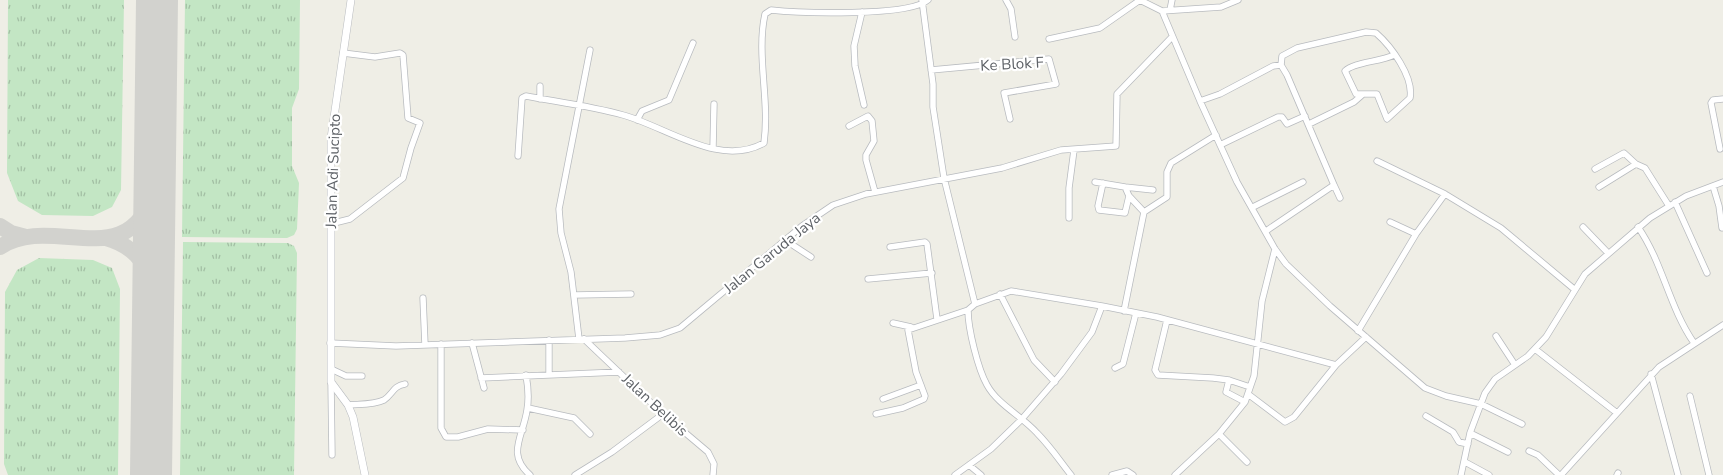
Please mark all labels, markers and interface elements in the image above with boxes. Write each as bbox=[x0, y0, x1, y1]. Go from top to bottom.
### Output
street label: Ke Blok F bbox=[980, 52, 1044, 76]
street label: Jalan Adi Sucipto bbox=[321, 113, 345, 230]
street label: Jalan Garuda Jaya bbox=[719, 208, 825, 299]
street label: Jalan Belibis bbox=[617, 369, 692, 441]

